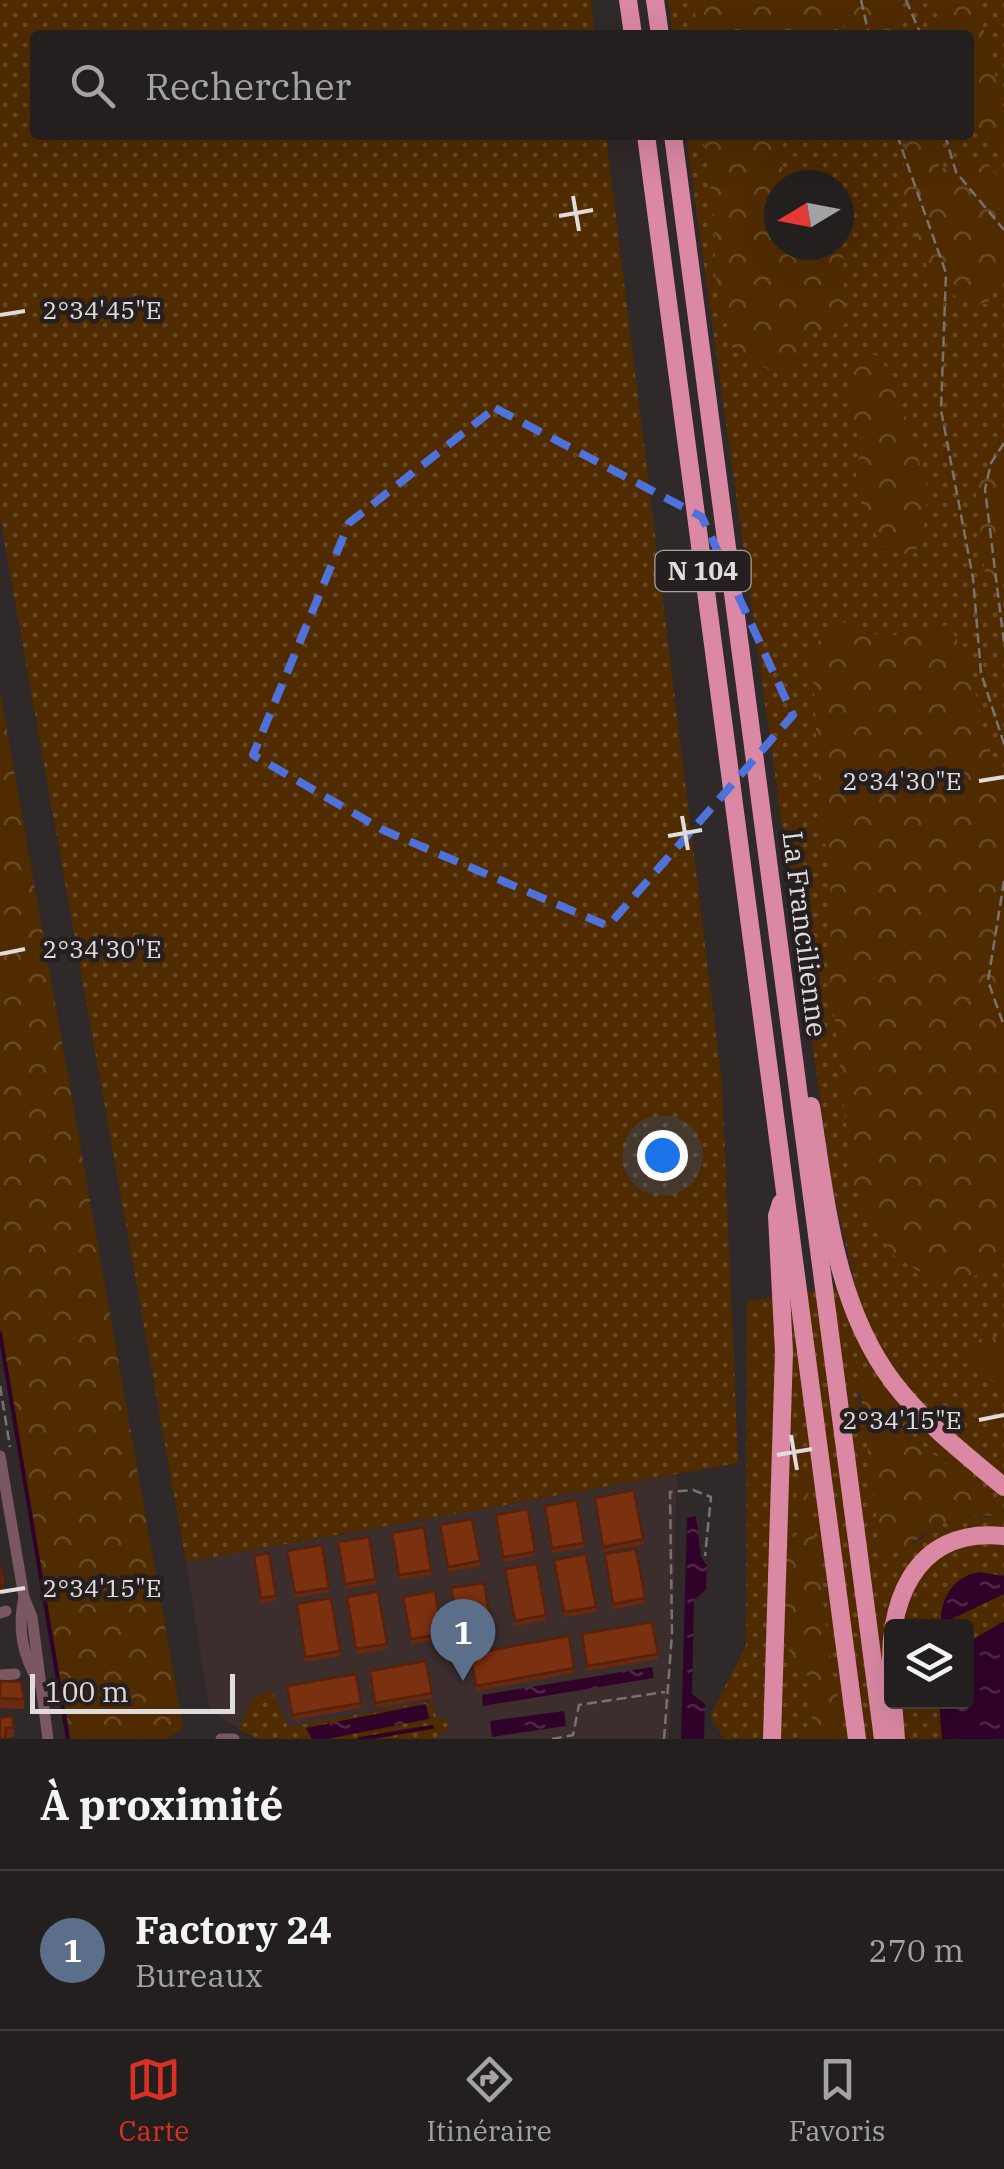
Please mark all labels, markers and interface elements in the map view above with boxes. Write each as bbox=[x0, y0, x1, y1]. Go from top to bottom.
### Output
search box bbox=[30, 30, 974, 140]
icon: search bbox=[65, 58, 120, 113]
text: Rechercher bbox=[145, 61, 351, 110]
north arrow bbox=[764, 170, 854, 260]
text: 2°34'45"E bbox=[42, 293, 162, 326]
road number: N 104 bbox=[656, 551, 750, 591]
text: 2°34'30"E bbox=[842, 764, 962, 797]
street label: La Francilienne bbox=[775, 829, 836, 1039]
text: 2°34'30"E bbox=[42, 932, 162, 965]
your location bbox=[637, 1130, 688, 1181]
text: 2°34'15"E bbox=[842, 1403, 962, 1436]
text: 2°34'15"E bbox=[42, 1571, 162, 1604]
pin: 1 bbox=[430, 1598, 496, 1681]
map controls bbox=[884, 1619, 974, 1709]
button: layers bbox=[884, 1619, 974, 1709]
scale bar bbox=[30, 1669, 235, 1714]
text: 100 m bbox=[45, 1673, 129, 1710]
text: À proximité bbox=[40, 1777, 283, 1832]
text: Factory 24 bbox=[135, 1905, 332, 1954]
text: 1 bbox=[63, 1929, 82, 1971]
text: 270 m bbox=[868, 1929, 964, 1971]
text: Bureaux bbox=[135, 1954, 263, 1996]
tab: Carte bbox=[119, 2052, 189, 2149]
tab: Itinéraire bbox=[426, 2052, 552, 2149]
tab: Favoris bbox=[789, 2052, 885, 2149]

